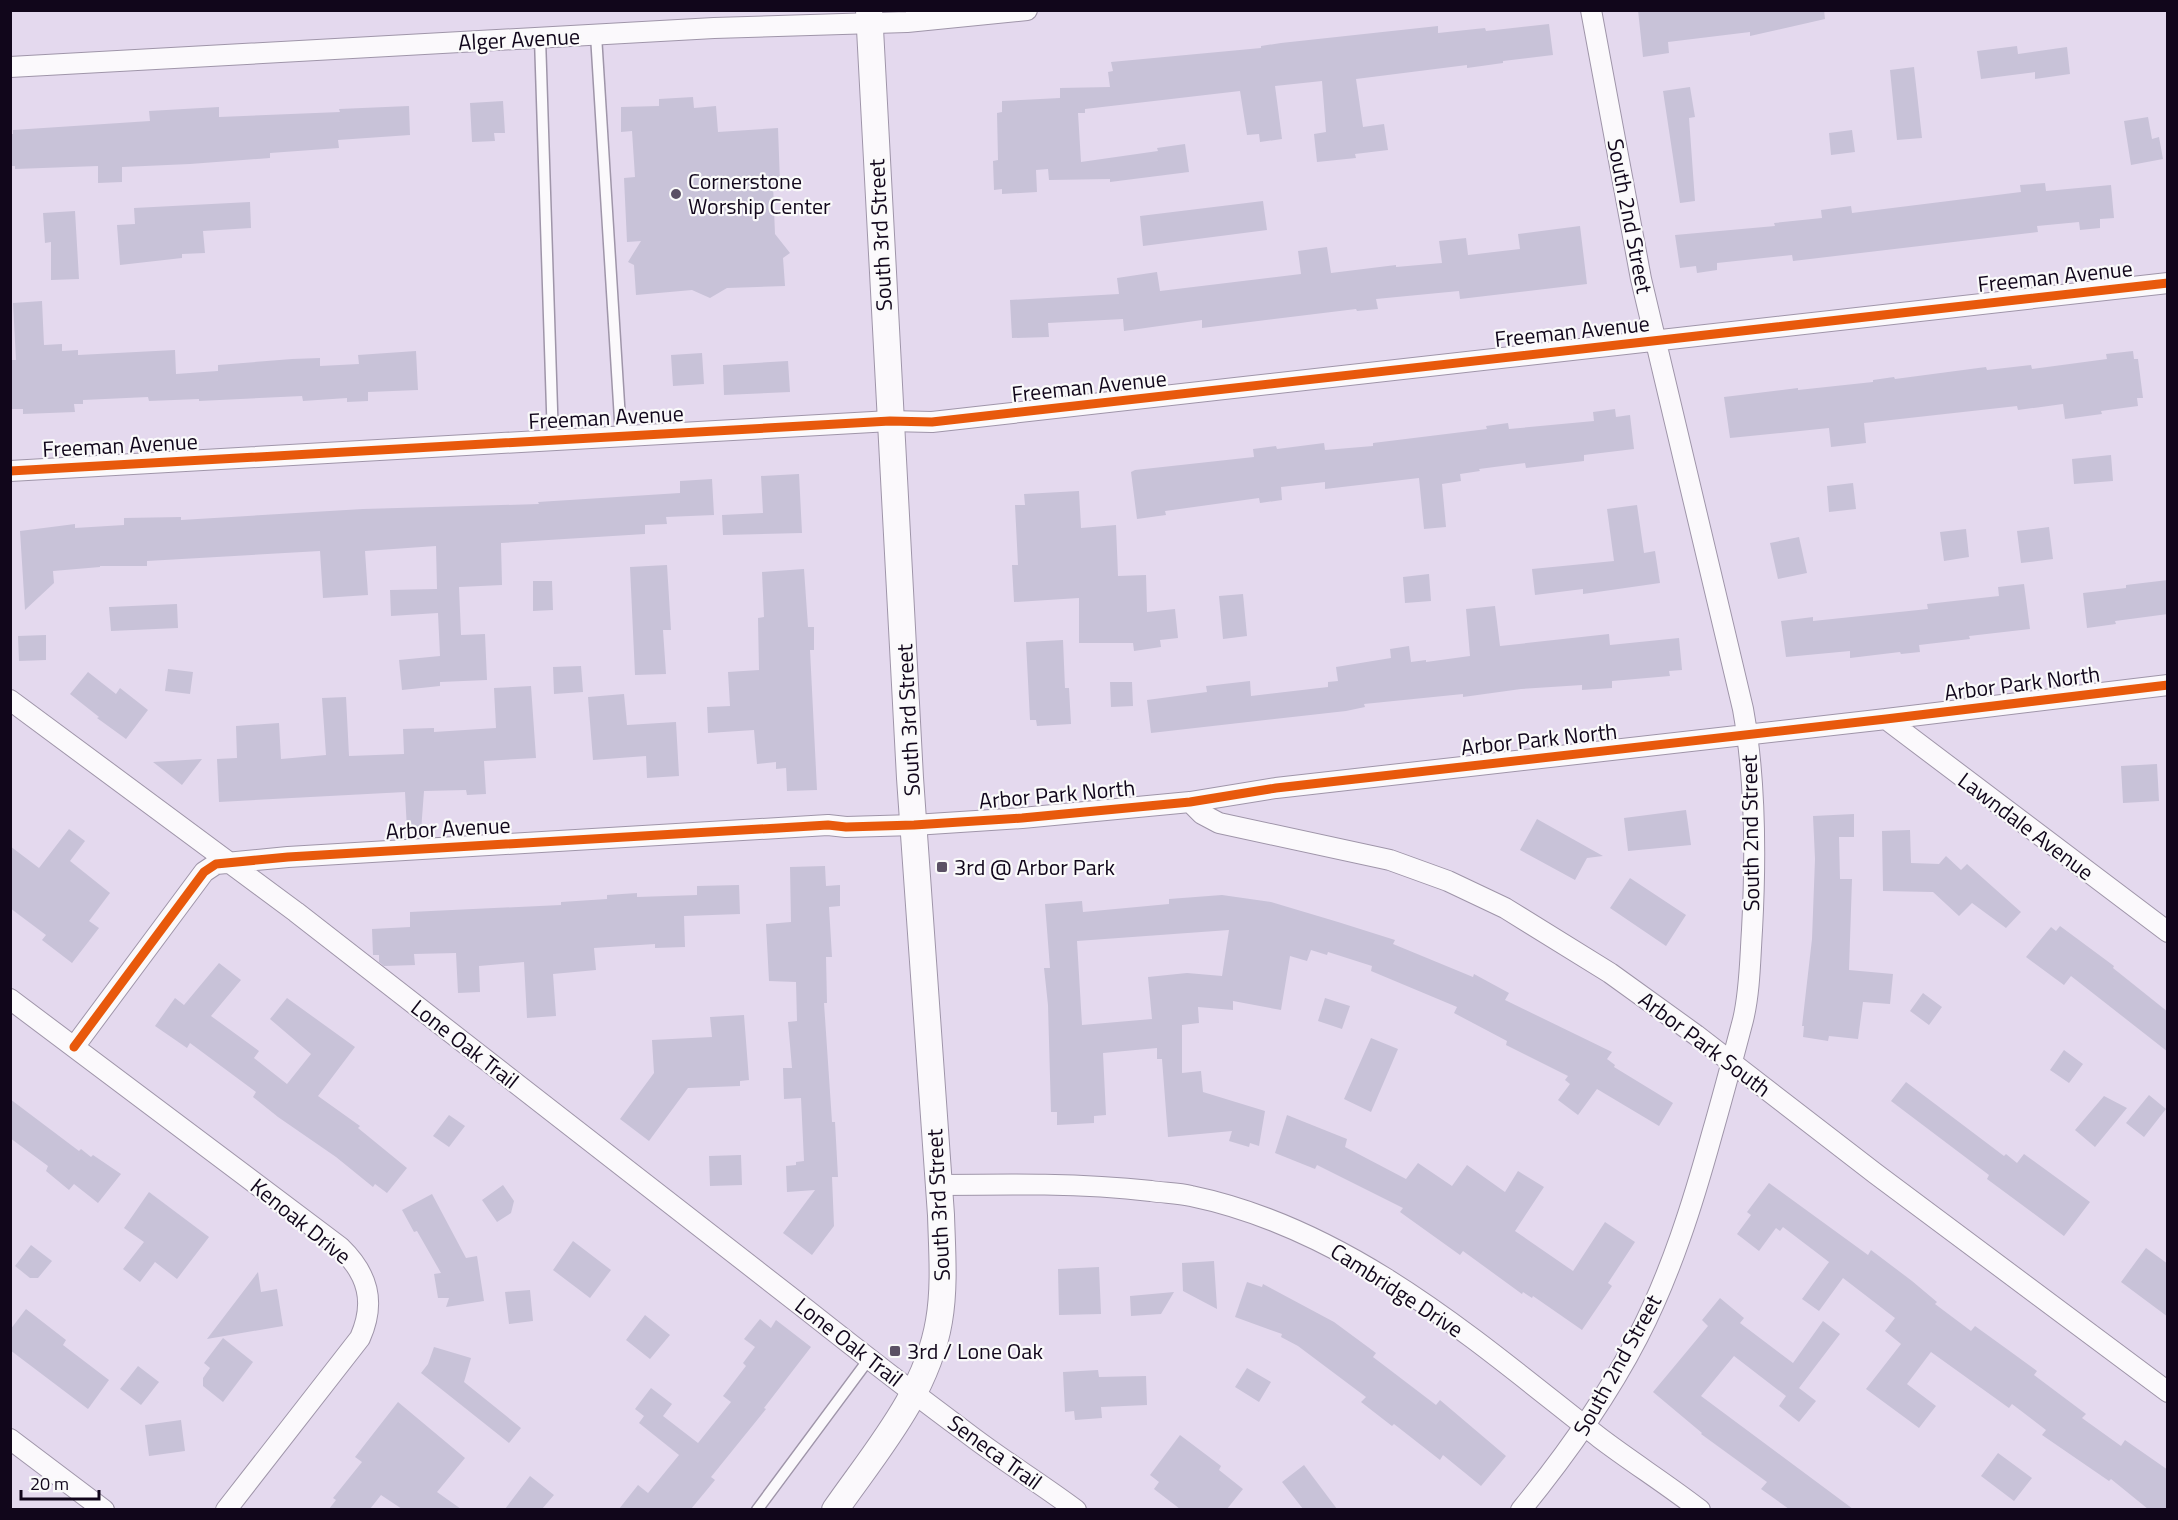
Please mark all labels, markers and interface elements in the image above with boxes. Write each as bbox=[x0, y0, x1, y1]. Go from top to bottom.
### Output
street label: Alger Avenue bbox=[457, 19, 581, 59]
street label: South 2nd Street bbox=[1598, 136, 1662, 297]
street label: South 3rd Street bbox=[859, 158, 901, 312]
place label: Cornerstone Worship Center bbox=[688, 164, 831, 223]
marker: Cornerstone Worship Center bbox=[669, 187, 683, 201]
street label: Freeman Avenue bbox=[1976, 251, 2134, 301]
street label: Freeman Avenue bbox=[1493, 306, 1651, 356]
street label: Freeman Avenue bbox=[1010, 361, 1168, 411]
street label: Freeman Avenue bbox=[527, 396, 685, 438]
street label: Freeman Avenue bbox=[41, 424, 199, 466]
street label: South 3rd Street bbox=[887, 643, 929, 797]
street label: Arbor Park North bbox=[1942, 657, 2102, 709]
street label: Arbor Park North bbox=[1459, 714, 1619, 764]
street label: South 2nd Street bbox=[1732, 754, 1768, 912]
street label: Lawndale Avenue bbox=[1951, 763, 2101, 889]
street label: Arbor Park North bbox=[977, 770, 1137, 818]
street label: Arbor Avenue bbox=[385, 808, 511, 848]
place label: 3rd @ Arbor Park bbox=[954, 850, 1115, 884]
marker: 3rd @ Arbor Park bbox=[935, 860, 949, 874]
street label: Arbor Park South bbox=[1632, 983, 1778, 1105]
street label: Lone Oak Trail bbox=[404, 991, 526, 1097]
street label: South 3rd Street bbox=[917, 1128, 959, 1282]
street label: Kenoak Drive bbox=[243, 1170, 359, 1272]
street label: Cambridge Drive bbox=[1324, 1234, 1470, 1346]
street label: South 2nd Street bbox=[1564, 1288, 1670, 1442]
street label: Lone Oak Trail bbox=[788, 1289, 910, 1395]
place label: 3rd / Lone Oak bbox=[907, 1334, 1043, 1368]
marker: 3rd / Lone Oak bbox=[888, 1344, 902, 1358]
street label: Seneca Trail bbox=[941, 1406, 1049, 1498]
scale bar bbox=[21, 1463, 99, 1501]
text: 20 m bbox=[30, 1470, 69, 1497]

